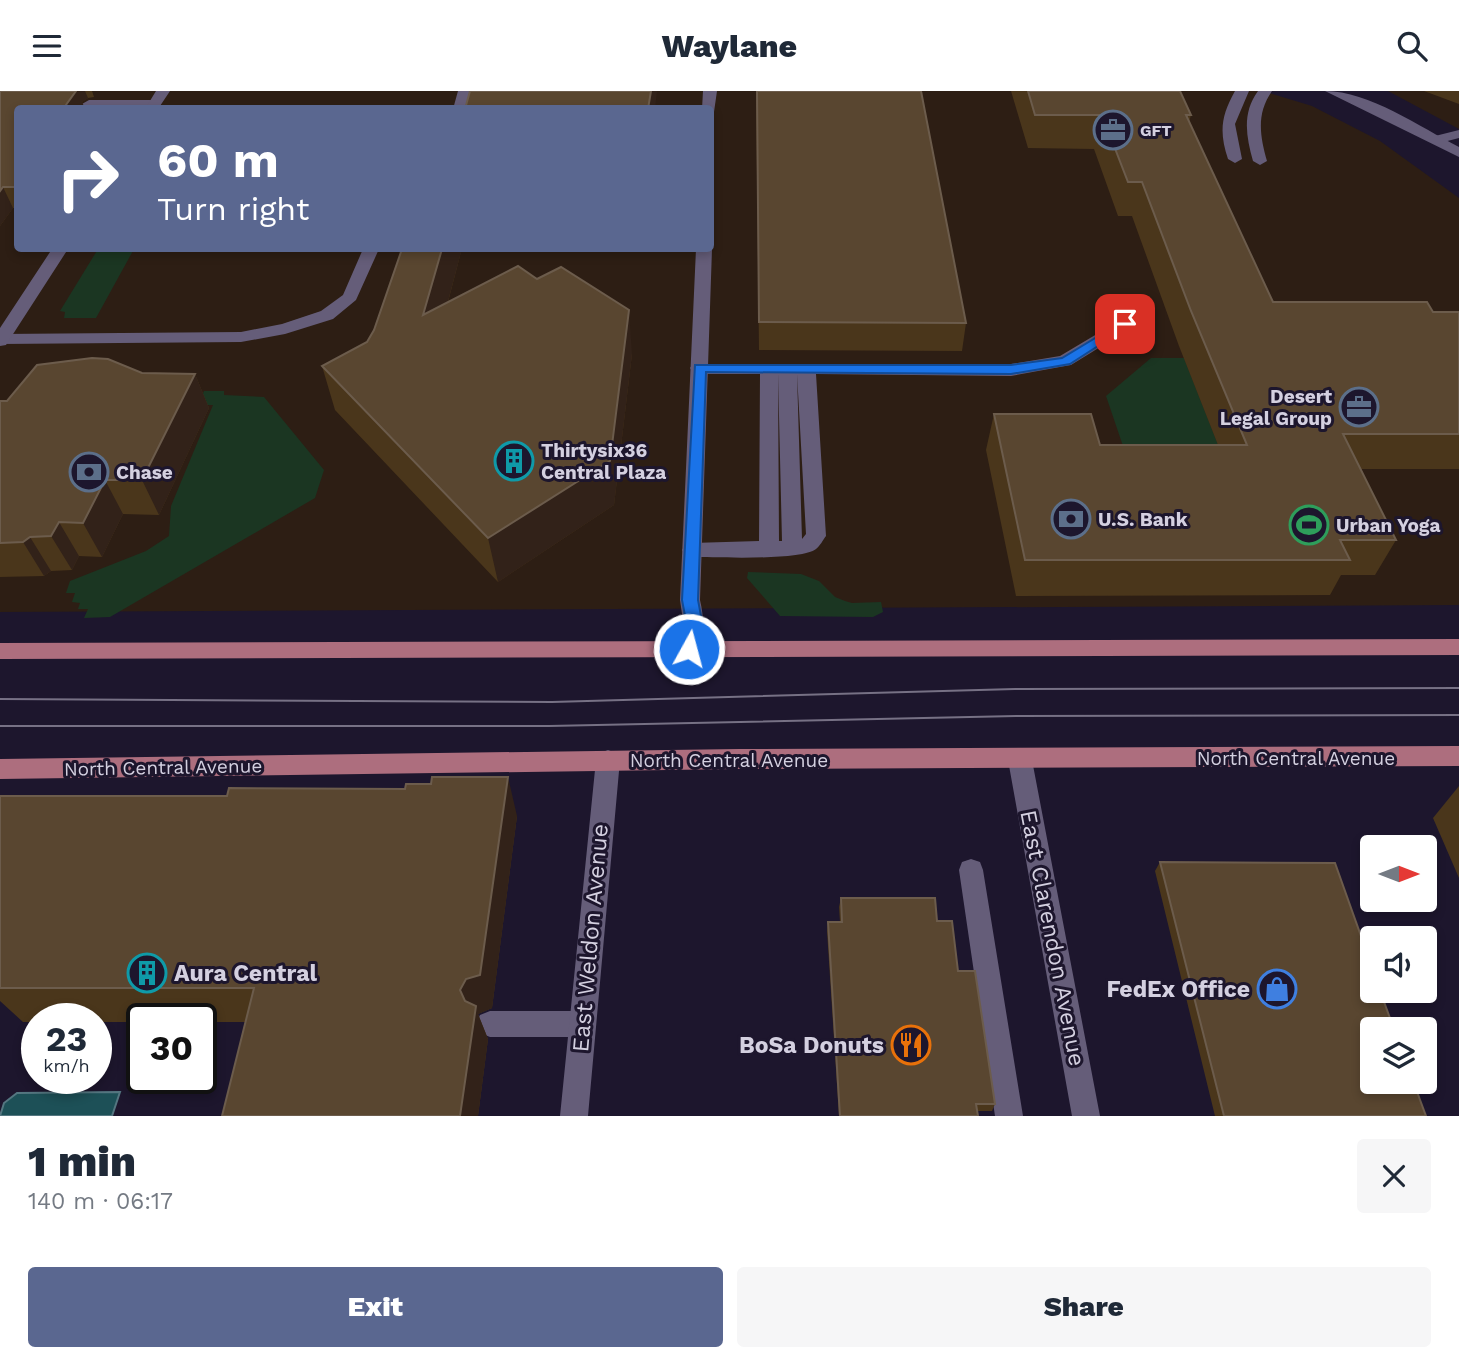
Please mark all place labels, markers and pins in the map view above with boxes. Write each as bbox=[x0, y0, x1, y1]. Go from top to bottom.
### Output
office icon: GFT bbox=[1092, 109, 1134, 151]
place label: GFT bbox=[1140, 121, 1172, 140]
pin bbox=[1095, 294, 1155, 354]
place label: Desert Legal Group bbox=[1220, 385, 1333, 430]
office icon: Desert Legal Group bbox=[1338, 386, 1380, 428]
place label: Thirtysix36 Central Plaza bbox=[541, 439, 666, 484]
building icon: Thirtysix36 Central Plaza bbox=[493, 440, 535, 482]
bank icon: Chase bbox=[68, 451, 110, 493]
place label: Chase bbox=[116, 461, 173, 484]
bank icon: U.S. Bank bbox=[1050, 498, 1092, 540]
sports icon: Urban Yoga bbox=[1288, 504, 1330, 546]
place label: U.S. Bank bbox=[1098, 508, 1188, 531]
place label: Urban Yoga bbox=[1336, 514, 1440, 537]
building icon: Aura Central bbox=[126, 952, 168, 994]
place label: Aura Central bbox=[174, 960, 317, 987]
shop icon: FedEx Office bbox=[1256, 968, 1298, 1010]
place label: FedEx Office bbox=[1106, 976, 1250, 1003]
restaurant icon: BoSa Donuts bbox=[890, 1024, 932, 1066]
place label: BoSa Donuts bbox=[739, 1032, 884, 1059]

